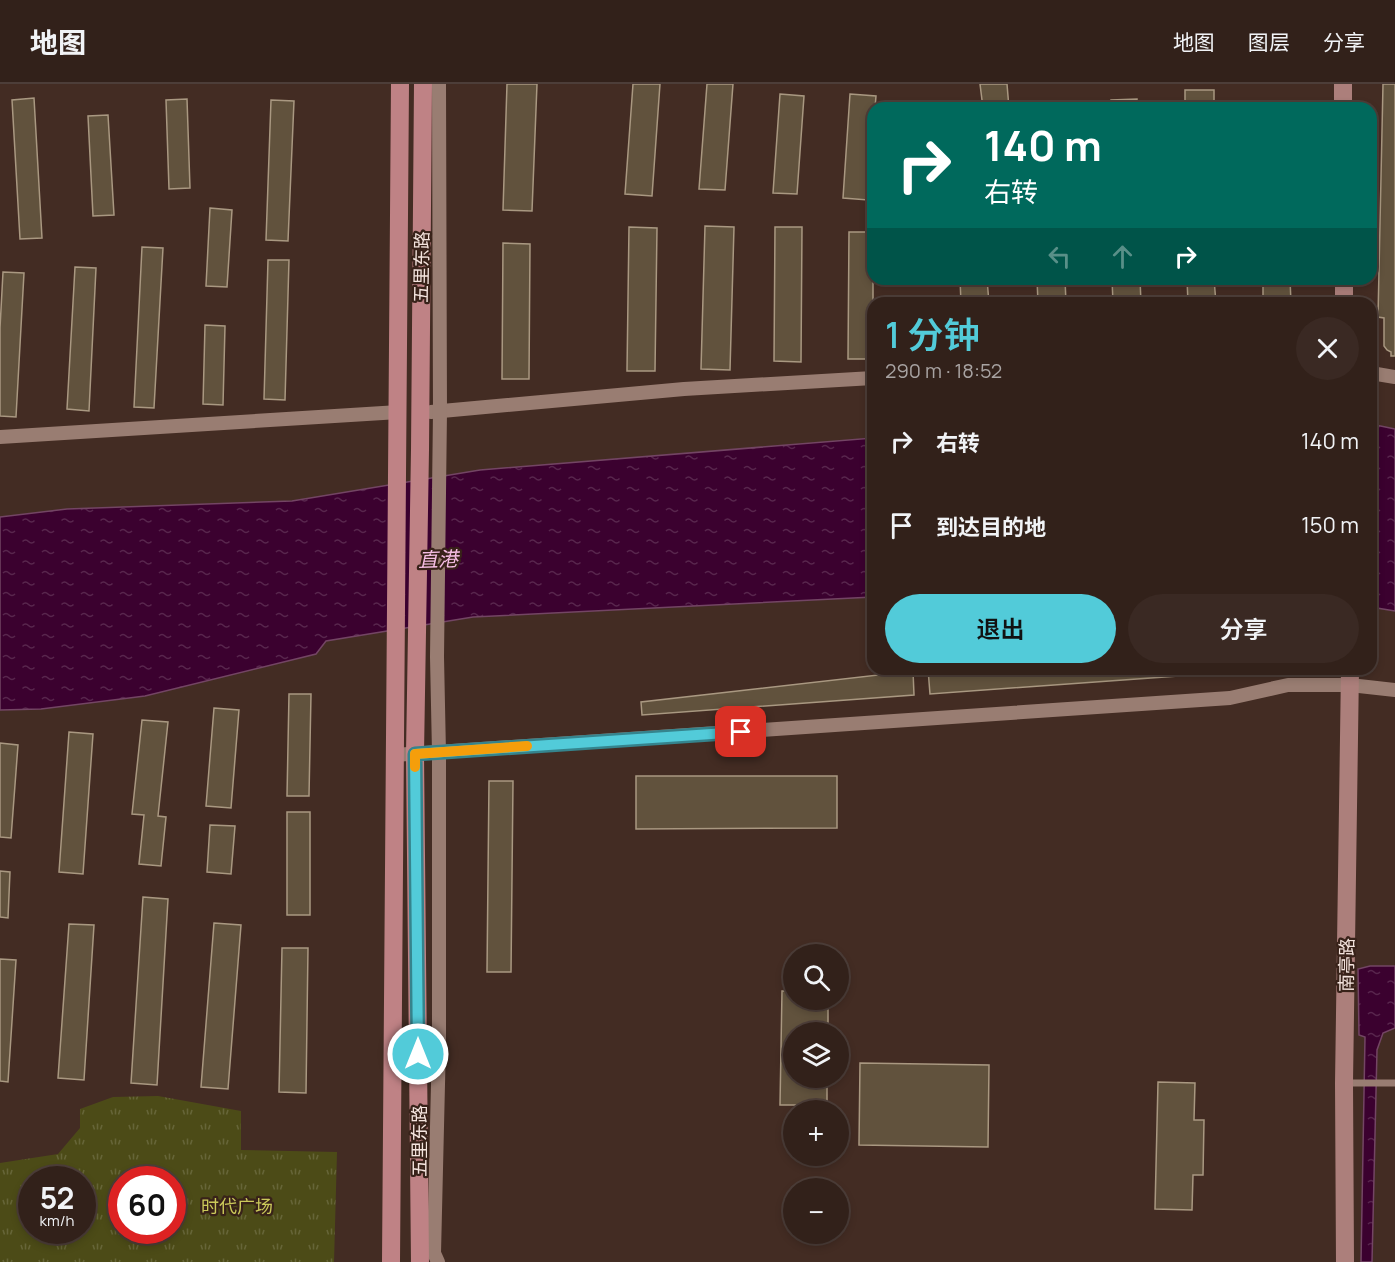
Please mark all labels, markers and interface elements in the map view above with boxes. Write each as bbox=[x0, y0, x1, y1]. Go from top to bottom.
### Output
text: 地图 bbox=[30, 23, 86, 61]
text: 地图 bbox=[1173, 28, 1215, 56]
text: 图层 bbox=[1248, 28, 1290, 56]
text: 分享 bbox=[1323, 28, 1365, 56]
text: 140 m bbox=[984, 116, 1102, 174]
icon: right bbox=[885, 126, 963, 204]
text: 右转 bbox=[984, 173, 1038, 210]
street label: 五里东路 bbox=[408, 231, 434, 303]
icon: left bbox=[1043, 240, 1076, 273]
icon: ahead bbox=[1106, 240, 1139, 273]
icon: right bbox=[1169, 240, 1202, 273]
text: 1 分钟 bbox=[885, 310, 979, 359]
button: close bbox=[1296, 317, 1359, 380]
text: 290 m · 18:52 bbox=[885, 357, 1002, 384]
icon: right bbox=[885, 425, 918, 458]
text: 140 m bbox=[1301, 426, 1359, 456]
text: 右转 bbox=[936, 428, 980, 458]
icon: arrive bbox=[885, 509, 918, 542]
text: 150 m bbox=[1301, 510, 1359, 540]
text: 到达目的地 bbox=[936, 512, 1046, 542]
water label: 直港 bbox=[418, 545, 461, 573]
button: 退出 bbox=[885, 594, 1116, 663]
button: 分享 bbox=[1128, 594, 1359, 663]
pin bbox=[715, 706, 766, 757]
icon: arrive bbox=[724, 715, 757, 748]
street label: 南亭路 bbox=[1334, 938, 1358, 992]
map controls bbox=[783, 944, 849, 1244]
button: search bbox=[783, 944, 849, 1010]
position arrow bbox=[386, 1022, 450, 1086]
button: layers bbox=[783, 1022, 849, 1088]
button: + bbox=[783, 1100, 849, 1166]
street label: 五里东路 bbox=[407, 1105, 431, 1177]
speed limit sign: 60 bbox=[108, 1166, 186, 1244]
text: 52 bbox=[40, 1177, 74, 1218]
button: − bbox=[783, 1178, 849, 1244]
park label: 时代广场 bbox=[201, 1194, 273, 1218]
text: km/h bbox=[40, 1210, 74, 1231]

